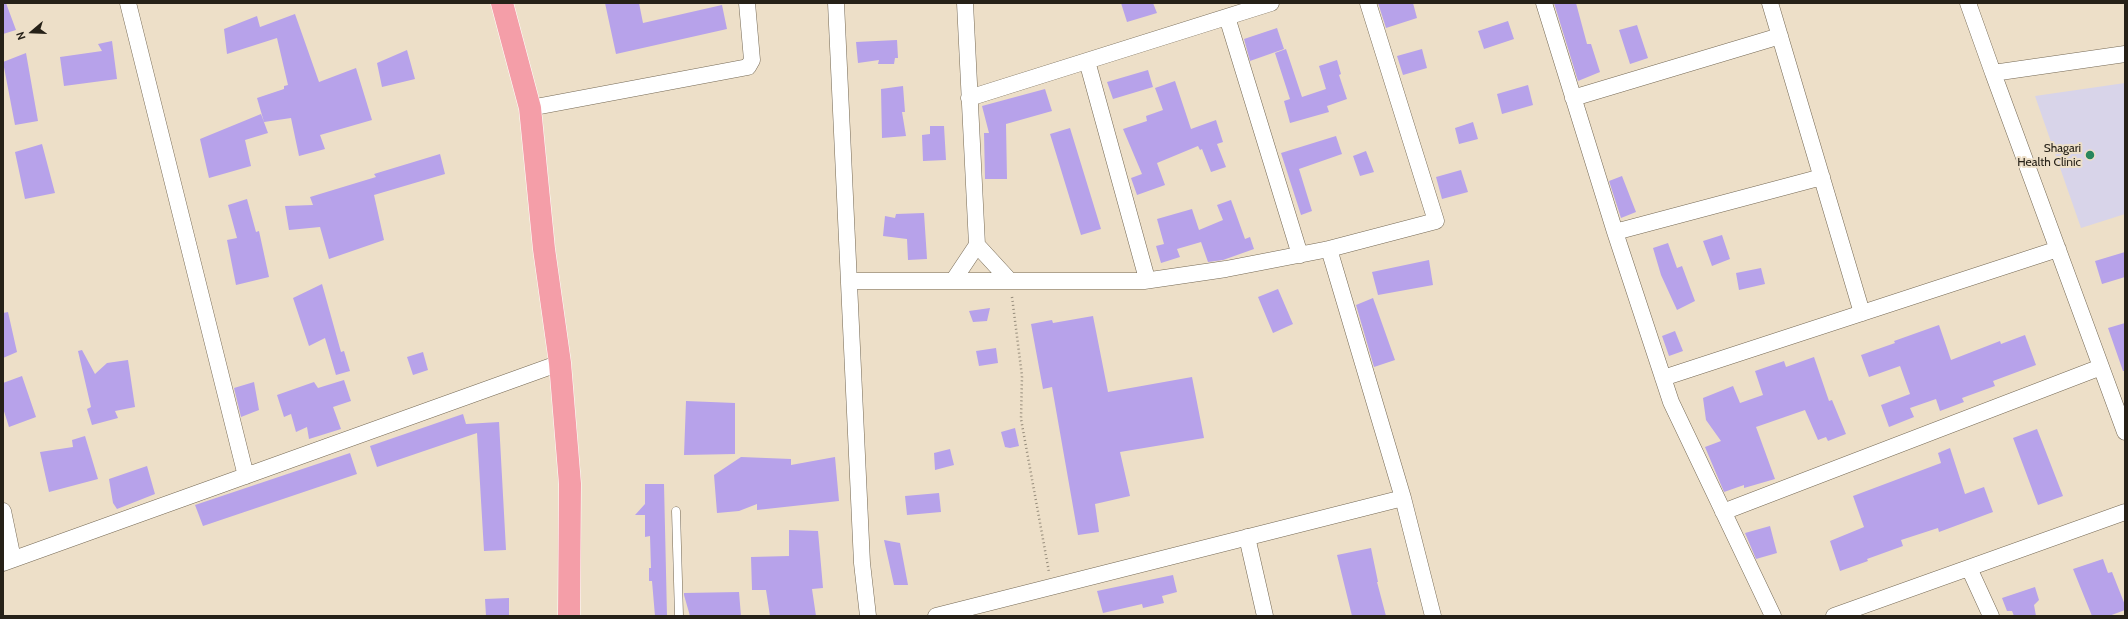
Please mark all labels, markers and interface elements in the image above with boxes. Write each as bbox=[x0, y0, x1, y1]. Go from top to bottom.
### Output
north arrow bbox=[12, 12, 52, 52]
text: N bbox=[13, 30, 29, 42]
place label: Shagari Health Clinic bbox=[2017, 141, 2081, 169]
marker: Shagari Health Clinic bbox=[2084, 149, 2096, 161]

